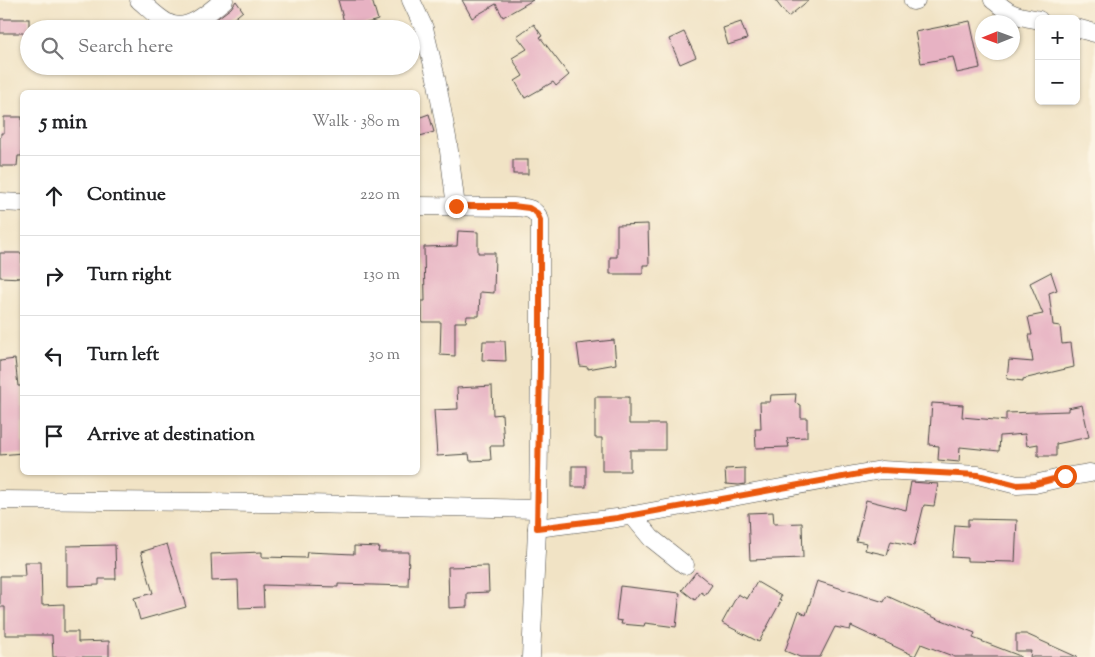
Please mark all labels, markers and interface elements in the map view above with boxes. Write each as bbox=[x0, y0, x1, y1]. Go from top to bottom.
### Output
north arrow bbox=[975, 15, 1020, 60]
map controls bbox=[1035, 15, 1080, 105]
button: + bbox=[1035, 15, 1080, 60]
search box bbox=[20, 20, 420, 75]
icon: search bbox=[38, 34, 66, 62]
text: Search here bbox=[78, 34, 173, 61]
button: − bbox=[1035, 60, 1080, 105]
text: 5 min bbox=[40, 108, 87, 138]
text: Walk · 380 m bbox=[312, 111, 400, 134]
icon: ahead bbox=[40, 182, 68, 210]
text: Continue bbox=[87, 182, 166, 209]
text: 220 m bbox=[360, 184, 400, 207]
route end bbox=[445, 195, 468, 218]
icon: right bbox=[40, 262, 68, 290]
text: Turn right bbox=[87, 262, 171, 289]
text: 130 m bbox=[363, 264, 400, 287]
icon: left bbox=[40, 342, 68, 370]
text: Turn left bbox=[87, 342, 159, 369]
text: 30 m bbox=[369, 344, 400, 367]
icon: arrive bbox=[40, 422, 68, 450]
text: Arrive at destination bbox=[87, 422, 255, 449]
route start bbox=[1054, 465, 1077, 488]

